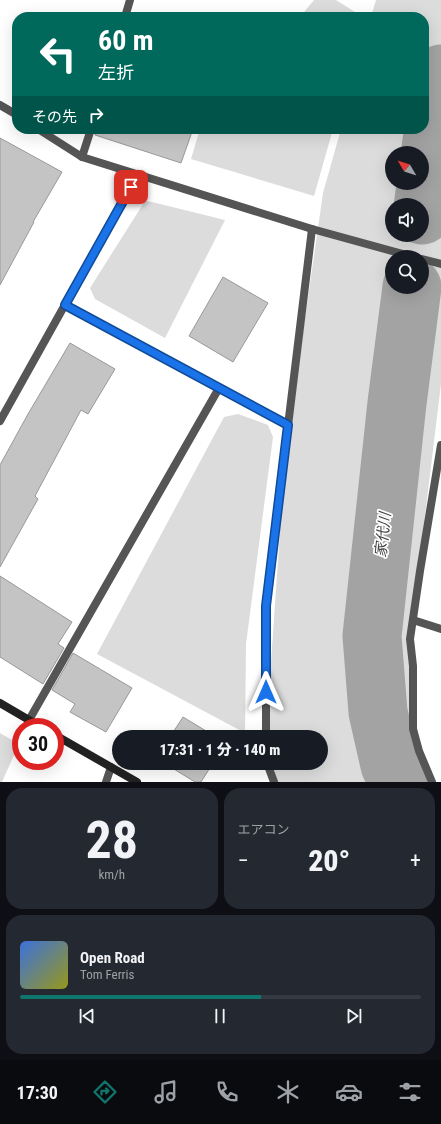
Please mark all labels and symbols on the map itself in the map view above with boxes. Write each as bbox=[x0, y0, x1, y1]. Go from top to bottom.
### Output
north arrow bbox=[385, 146, 429, 190]
pin bbox=[114, 170, 148, 204]
water label: 家代川 bbox=[372, 510, 395, 558]
position arrow bbox=[245, 671, 287, 713]
speed limit sign: 30 bbox=[12, 718, 64, 770]

